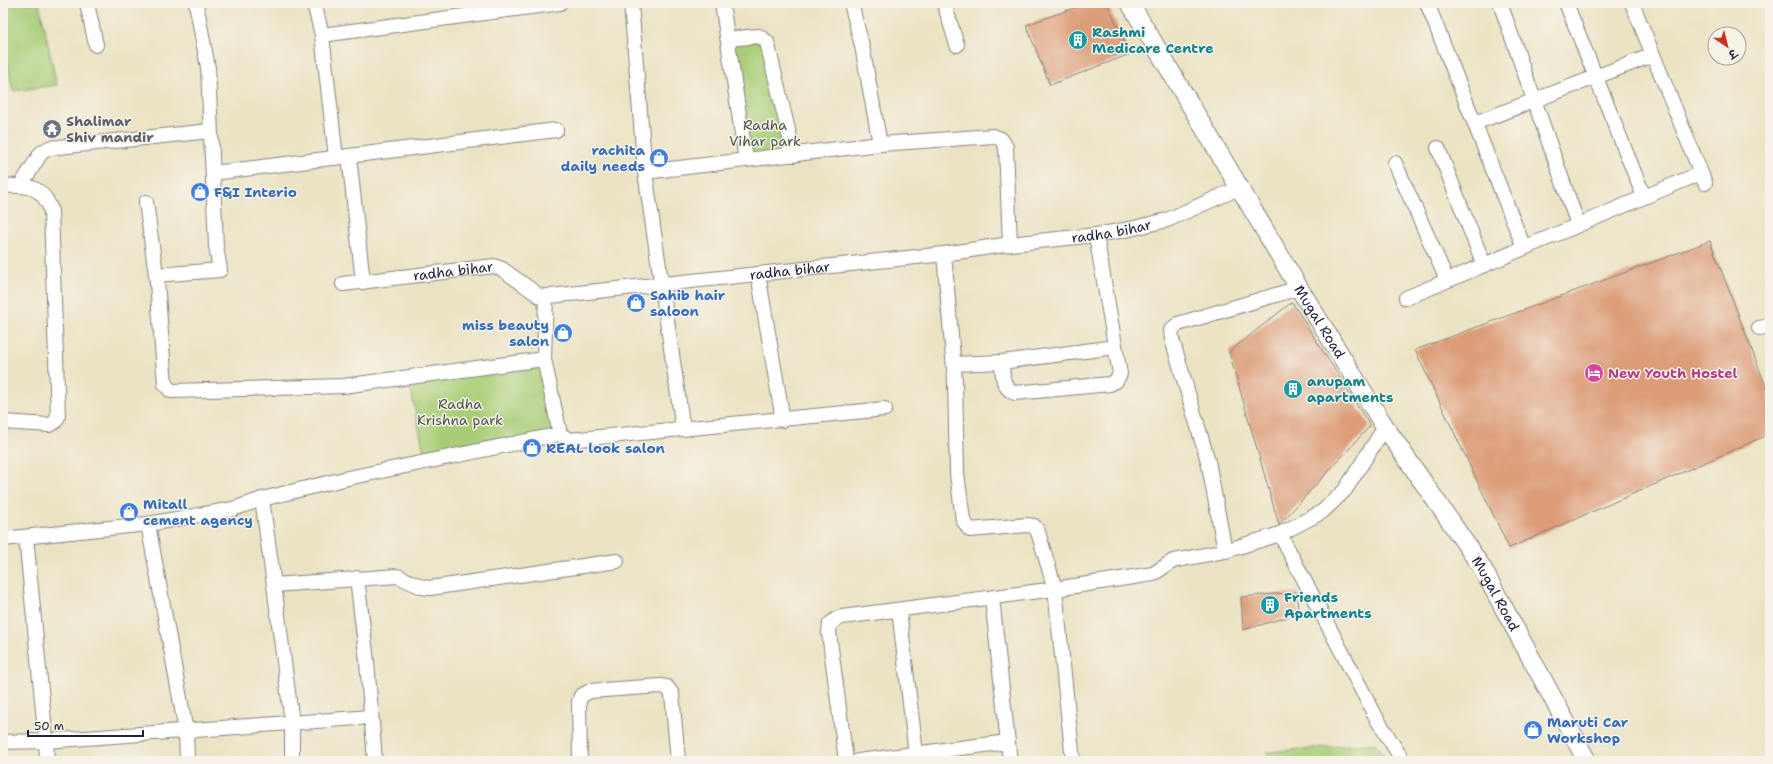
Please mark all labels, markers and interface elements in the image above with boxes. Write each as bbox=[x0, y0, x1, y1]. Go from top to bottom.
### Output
place label: Rashmi Medicare Centre bbox=[1092, 23, 1214, 57]
north arrow bbox=[1707, 26, 1747, 66]
building icon: Rashmi Medicare Centre bbox=[1067, 29, 1089, 51]
text: उ bbox=[1724, 45, 1741, 63]
place label: Shalimar Shiv mandir bbox=[66, 112, 154, 146]
park label: Radha Vihar park bbox=[729, 116, 801, 150]
temple icon: Shalimar Shiv mandir bbox=[41, 118, 63, 140]
place label: rachita daily needs bbox=[561, 141, 645, 175]
shop icon: rachita daily needs bbox=[648, 147, 670, 169]
shop icon: F&I Interio bbox=[189, 181, 211, 203]
place label: F&I Interio bbox=[214, 183, 297, 201]
street label: radha bihar bbox=[1071, 215, 1154, 247]
street label: radha bihar bbox=[412, 257, 495, 285]
street label: radha bihar bbox=[749, 257, 831, 284]
street label: Mugal Road bbox=[1290, 282, 1349, 362]
place label: Sahib hair saloon bbox=[650, 286, 726, 320]
shop icon: Sahib hair saloon bbox=[625, 292, 647, 314]
place label: miss beauty salon bbox=[462, 316, 549, 350]
shop icon: miss beauty salon bbox=[552, 322, 574, 344]
hotel icon: New Youth Hostel bbox=[1583, 362, 1605, 384]
place label: New Youth Hostel bbox=[1608, 364, 1738, 382]
place label: anupam apartments bbox=[1307, 372, 1393, 406]
building icon: anupam apartments bbox=[1282, 378, 1304, 400]
park label: Radha Krishna park bbox=[417, 395, 503, 429]
shop icon: REAL look salon bbox=[521, 437, 543, 459]
place label: REAL look salon bbox=[546, 439, 665, 457]
place label: Mitall cement agency bbox=[143, 495, 253, 529]
shop icon: Mitall cement agency bbox=[118, 501, 140, 523]
street label: Mugal Road bbox=[1468, 553, 1524, 634]
place label: Friends Apartments bbox=[1284, 588, 1372, 622]
building icon: Friends Apartments bbox=[1259, 594, 1281, 616]
scale bar bbox=[28, 712, 143, 738]
place label: Maruti Car Workshop bbox=[1547, 713, 1629, 747]
text: 50 m bbox=[34, 718, 64, 734]
shop icon: Maruti Car Workshop bbox=[1522, 719, 1544, 741]

